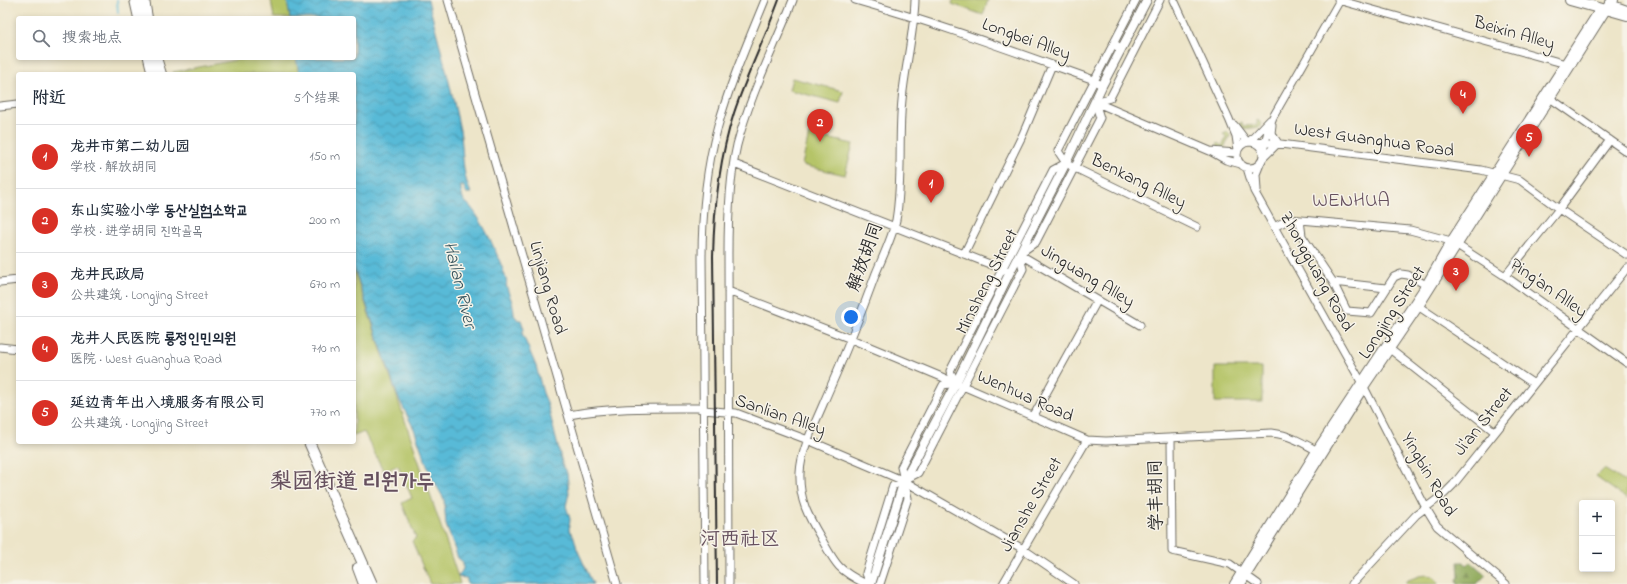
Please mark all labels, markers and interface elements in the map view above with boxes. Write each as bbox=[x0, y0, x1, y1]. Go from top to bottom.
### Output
street label: Beixin Alley bbox=[1469, 10, 1558, 58]
street label: Longbei Alley bbox=[978, 12, 1074, 69]
search box bbox=[16, 16, 356, 60]
icon: search bbox=[30, 27, 52, 49]
text: 搜索地点 bbox=[62, 27, 122, 49]
pin: 4 bbox=[1450, 81, 1476, 114]
text: 附近 bbox=[32, 86, 66, 111]
text: 5个结果 bbox=[294, 89, 340, 108]
pin: 2 bbox=[807, 109, 833, 142]
street label: West Guanghua Road bbox=[1292, 117, 1456, 166]
pin: 5 bbox=[1516, 124, 1542, 157]
text: 龙井市第二幼儿园 bbox=[70, 136, 190, 158]
text: 1 bbox=[43, 147, 47, 166]
text: 150 m bbox=[309, 147, 340, 166]
street label: Benkang Alley bbox=[1085, 147, 1190, 217]
text: 学校 · 解放胡同 bbox=[70, 158, 157, 177]
pin: 1 bbox=[918, 170, 944, 203]
district label: WENHUA bbox=[1312, 187, 1390, 216]
text: 东山实验小学 동산실험소학교 bbox=[70, 200, 248, 222]
street label: Zhongguang Road bbox=[1271, 207, 1360, 337]
text: 2 bbox=[42, 211, 48, 230]
text: 200 m bbox=[309, 211, 340, 230]
street label: 解放胡同 bbox=[841, 219, 891, 295]
text: 学校 · 进学胡同 진학골목 bbox=[70, 222, 202, 241]
street label: Minsheng Street bbox=[950, 225, 1027, 340]
street label: Linjiang Road bbox=[520, 238, 573, 338]
water label: Hailan River bbox=[435, 239, 483, 333]
street label: Jinguang Alley bbox=[1035, 239, 1139, 316]
street label: Ping'an Alley bbox=[1503, 253, 1592, 326]
pin: 3 bbox=[1443, 258, 1469, 291]
street label: Longjing Street bbox=[1353, 261, 1434, 365]
text: 龙井民政局 bbox=[70, 264, 145, 286]
text: 3 bbox=[42, 275, 48, 294]
text: 670 m bbox=[310, 275, 340, 294]
text: 公共建筑 · Longjing Street bbox=[70, 286, 208, 305]
your location bbox=[841, 307, 861, 327]
text: 龙井人民医院 룡정인민의원 bbox=[70, 328, 236, 350]
text: 4 bbox=[42, 339, 48, 358]
text: 710 m bbox=[312, 339, 340, 358]
text: 医院 · West Guanghua Road bbox=[70, 350, 222, 369]
street label: Wenhua Road bbox=[973, 364, 1077, 430]
street label: Ji'an Street bbox=[1448, 382, 1520, 462]
street label: Sanlian Alley bbox=[731, 388, 829, 444]
text: 延边青年出入境服务有限公司 bbox=[70, 392, 265, 414]
text: 5 bbox=[41, 403, 49, 422]
text: 770 m bbox=[310, 403, 340, 422]
text: 公共建筑 · Longjing Street bbox=[70, 414, 208, 433]
street label: Yingbin Road bbox=[1393, 428, 1463, 522]
street label: Jianshe Street bbox=[994, 452, 1070, 558]
street label: 学丰胡同 bbox=[1143, 459, 1171, 531]
district label: 梨园街道 리원가두 bbox=[270, 467, 434, 499]
map controls bbox=[1579, 500, 1615, 572]
button: + bbox=[1579, 500, 1615, 536]
district label: 河西社区 bbox=[700, 526, 780, 555]
button: − bbox=[1579, 536, 1615, 572]

